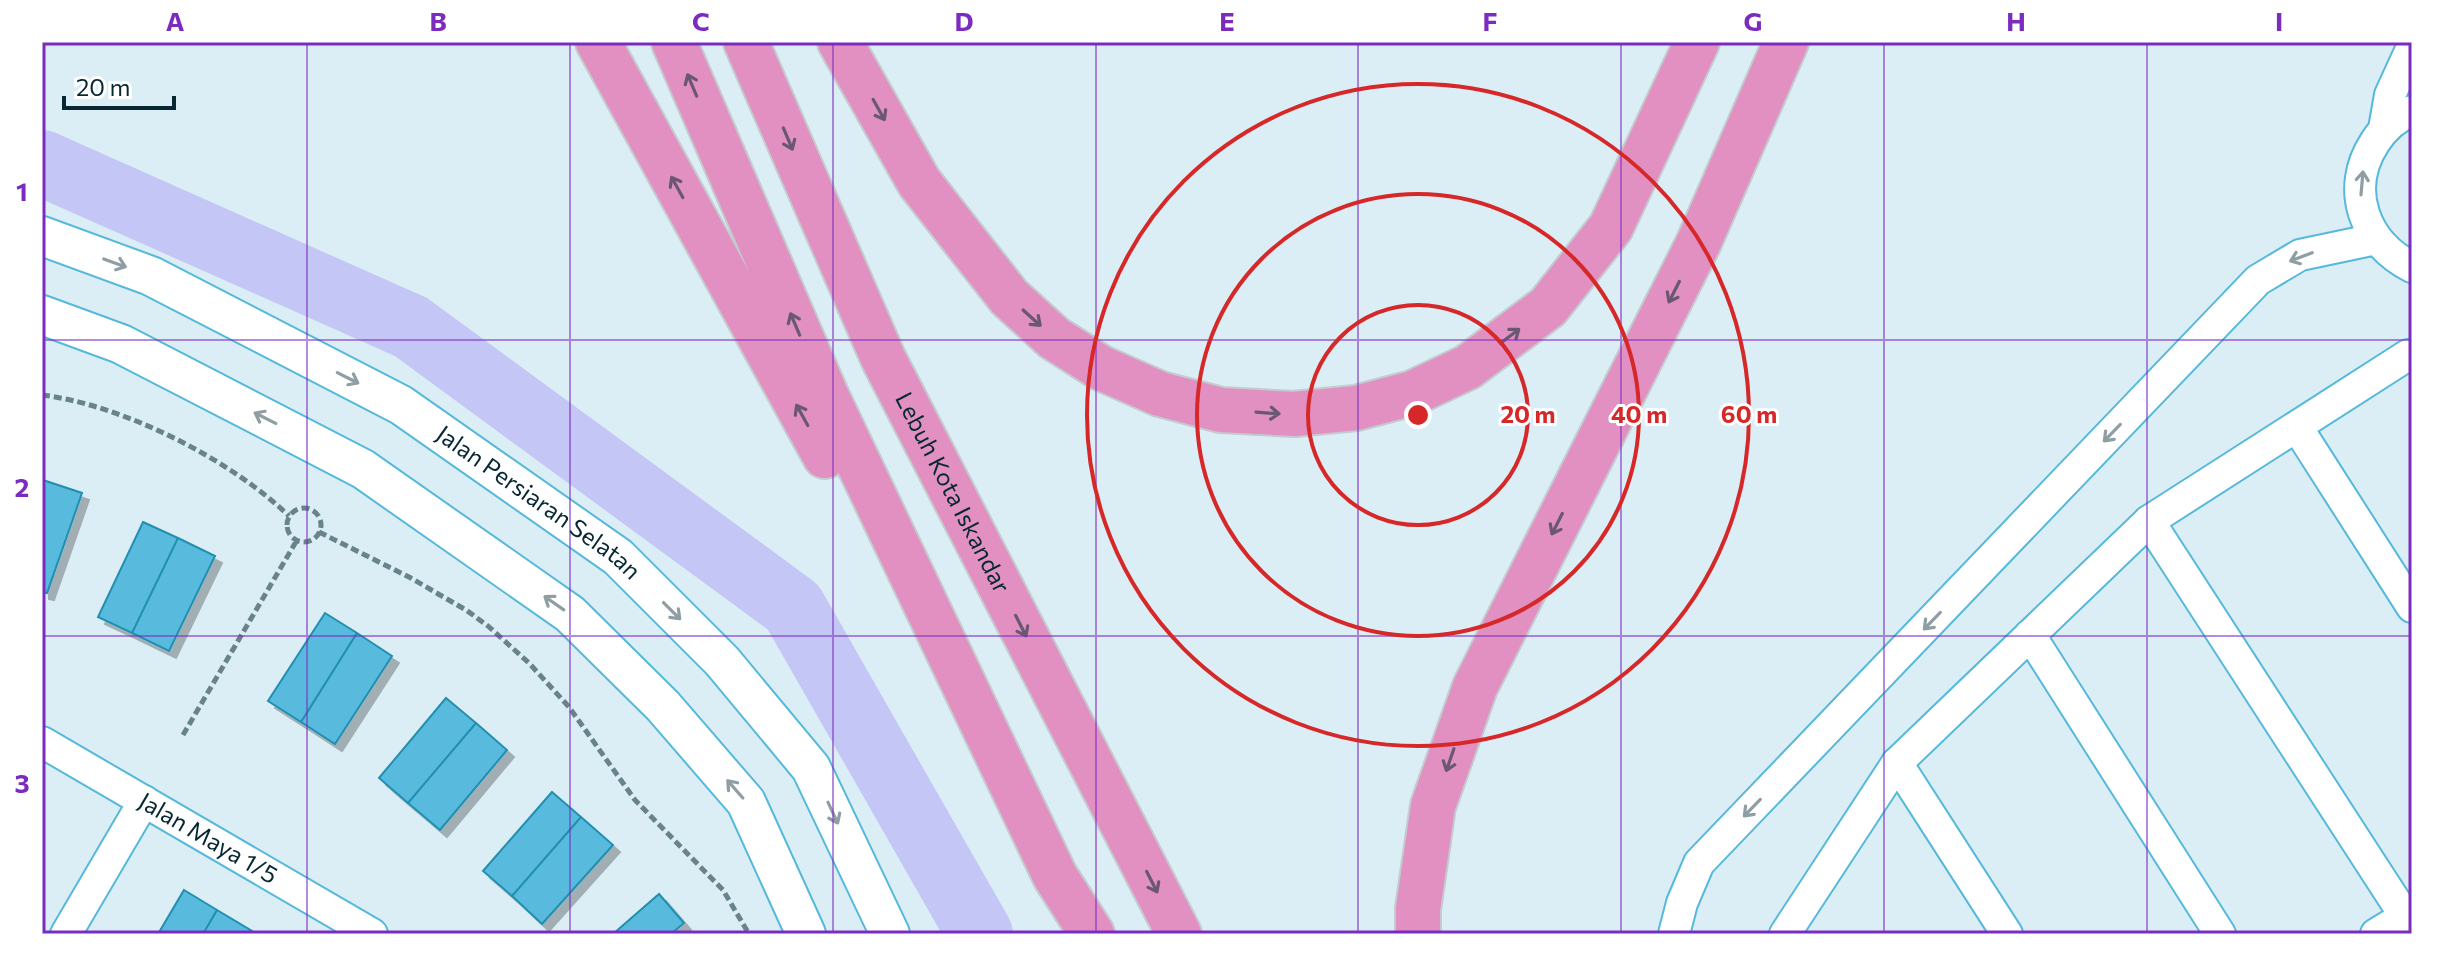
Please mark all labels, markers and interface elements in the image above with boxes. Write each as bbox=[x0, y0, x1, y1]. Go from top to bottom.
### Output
text: A bbox=[166, 5, 185, 36]
text: B bbox=[429, 5, 447, 36]
text: C bbox=[692, 5, 710, 36]
text: D bbox=[954, 5, 974, 36]
text: E bbox=[1219, 5, 1235, 36]
text: F bbox=[1482, 5, 1498, 36]
text: G bbox=[1744, 5, 1762, 36]
text: H bbox=[2006, 5, 2026, 36]
text: I bbox=[2275, 5, 2283, 36]
scale bar bbox=[64, 60, 174, 110]
text: 20 m bbox=[76, 72, 130, 101]
one-way arrow bbox=[684, 73, 699, 98]
one-way arrow bbox=[871, 98, 887, 121]
one-way arrow bbox=[781, 126, 796, 151]
one-way arrow bbox=[2355, 170, 2370, 197]
text: 1 bbox=[16, 175, 28, 206]
one-way arrow bbox=[669, 175, 684, 199]
one-way arrow bbox=[2289, 251, 2313, 265]
one-way arrow bbox=[102, 257, 127, 271]
one-way arrow bbox=[1666, 279, 1681, 303]
one-way arrow bbox=[1022, 309, 1042, 327]
one-way arrow bbox=[787, 312, 802, 337]
one-way arrow bbox=[1499, 328, 1520, 345]
one-way arrow bbox=[336, 371, 360, 386]
street label: Lebuh Kota Iskandar bbox=[890, 387, 1017, 598]
text: 20 m bbox=[1501, 399, 1555, 428]
text: 40 m bbox=[1611, 399, 1667, 428]
text: 60 m bbox=[1721, 399, 1777, 428]
centre of rings bbox=[1404, 401, 1432, 429]
one-way arrow bbox=[794, 403, 809, 427]
one-way arrow bbox=[1254, 406, 1281, 421]
one-way arrow bbox=[253, 410, 277, 426]
street label: Jalan Persiaran Selatan bbox=[431, 418, 648, 585]
one-way arrow bbox=[2103, 423, 2122, 442]
text: 2 bbox=[15, 471, 29, 502]
one-way arrow bbox=[1549, 512, 1564, 536]
one-way arrow bbox=[544, 595, 566, 611]
one-way arrow bbox=[662, 601, 681, 620]
one-way arrow bbox=[1923, 611, 1942, 630]
one-way arrow bbox=[1013, 614, 1029, 638]
one-way arrow bbox=[1441, 748, 1456, 773]
text: 3 bbox=[14, 767, 30, 798]
one-way arrow bbox=[726, 780, 744, 800]
street label: Jalan Maya 1/5 bbox=[134, 786, 283, 889]
one-way arrow bbox=[1744, 798, 1762, 818]
one-way arrow bbox=[826, 800, 841, 824]
one-way arrow bbox=[1145, 869, 1161, 893]

